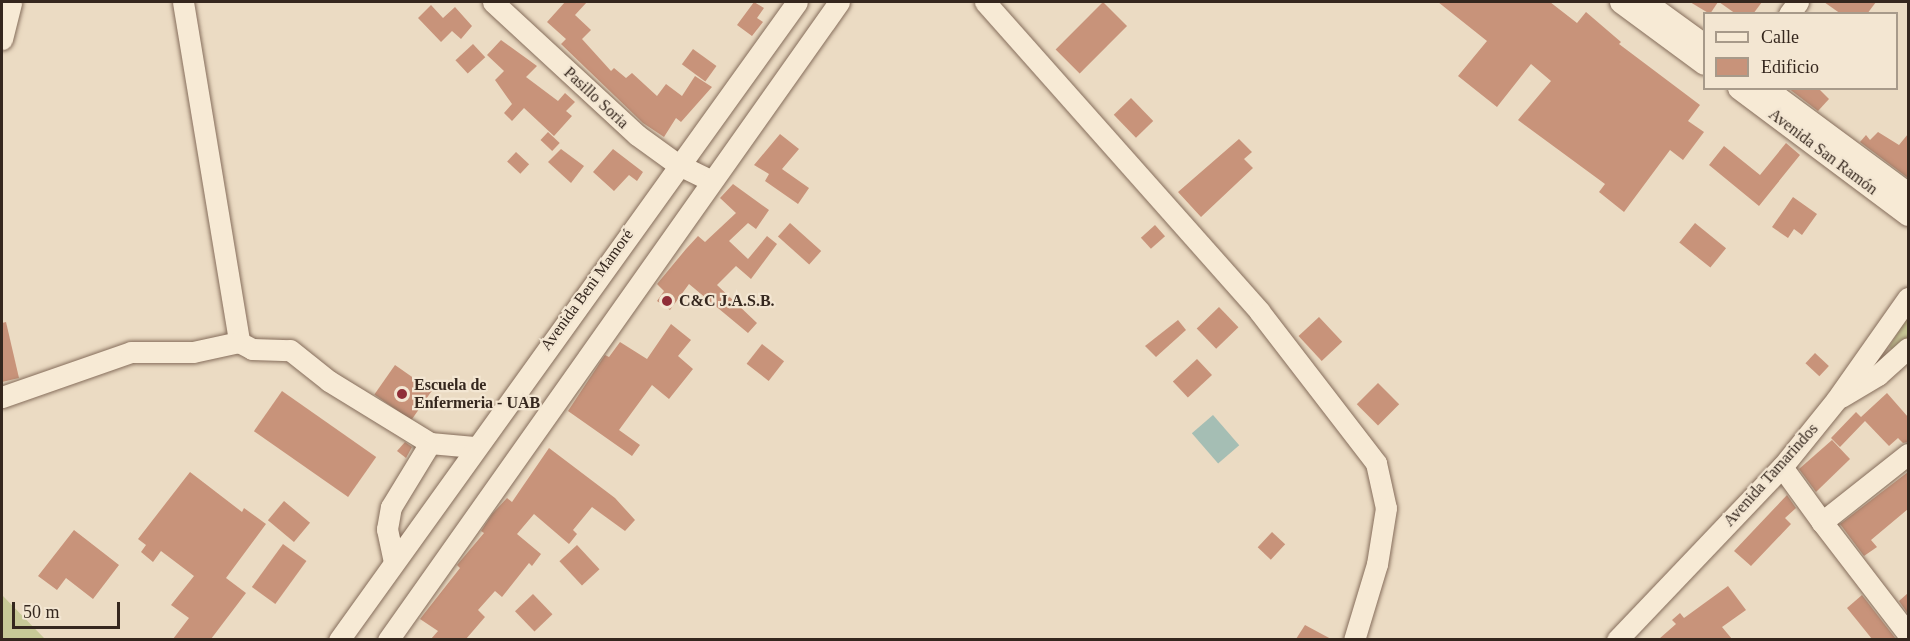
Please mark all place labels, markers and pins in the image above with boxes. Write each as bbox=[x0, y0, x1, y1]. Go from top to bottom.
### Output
place label: C&C J.A.S.B. bbox=[679, 291, 775, 311]
marker: C&C J.A.S.B. bbox=[660, 294, 674, 308]
place label: Escuela de Enfermeria - UAB bbox=[414, 375, 540, 413]
marker: Escuela de Enfermeria - UAB bbox=[395, 387, 409, 401]

